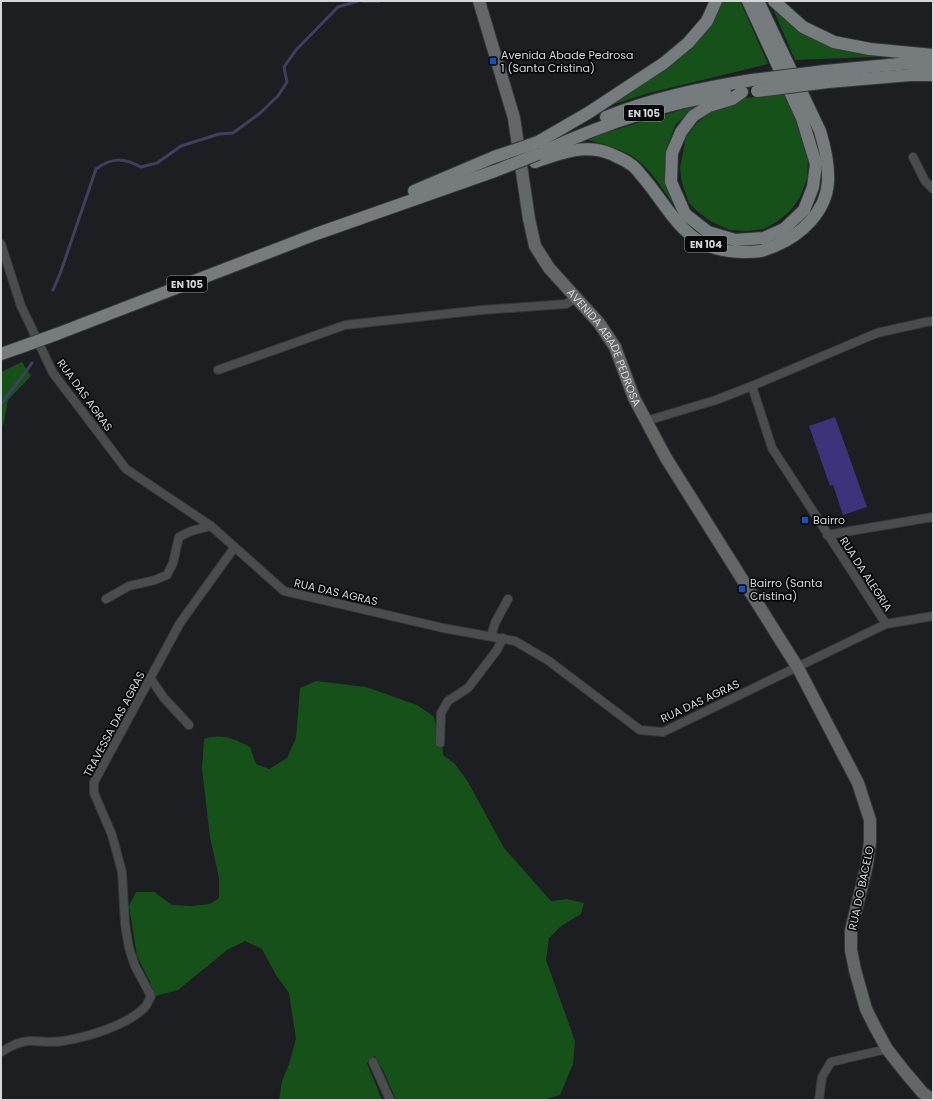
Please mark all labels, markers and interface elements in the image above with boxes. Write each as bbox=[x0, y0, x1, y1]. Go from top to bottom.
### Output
place label: Avenida Abade Pedrosa 1 (Santa Cristina) bbox=[501, 47, 633, 76]
marker: Avenida Abade Pedrosa 1 (Santa Cristina) bbox=[488, 56, 498, 66]
road number: EN 105 bbox=[624, 105, 664, 121]
road number: EN 104 bbox=[685, 236, 727, 252]
road number: EN 105 bbox=[167, 276, 207, 292]
street label: AVENIDA ABADE PEDROSA bbox=[563, 285, 645, 410]
street label: RUA DAS AGRAS bbox=[53, 356, 117, 434]
place label: Bairro bbox=[813, 512, 845, 528]
marker: Bairro bbox=[800, 515, 810, 525]
street label: RUA DA ALEGRIA bbox=[836, 534, 896, 615]
street label: RUA DAS AGRAS bbox=[293, 575, 379, 609]
place label: Bairro (Santa Cristina) bbox=[750, 575, 822, 604]
marker: Bairro (Santa Cristina) bbox=[737, 584, 747, 594]
street label: TRAVESSA DAS AGRAS bbox=[79, 668, 149, 780]
street label: RUA DAS AGRAS bbox=[658, 676, 742, 726]
street label: RUA DO BACELO bbox=[844, 844, 878, 931]

